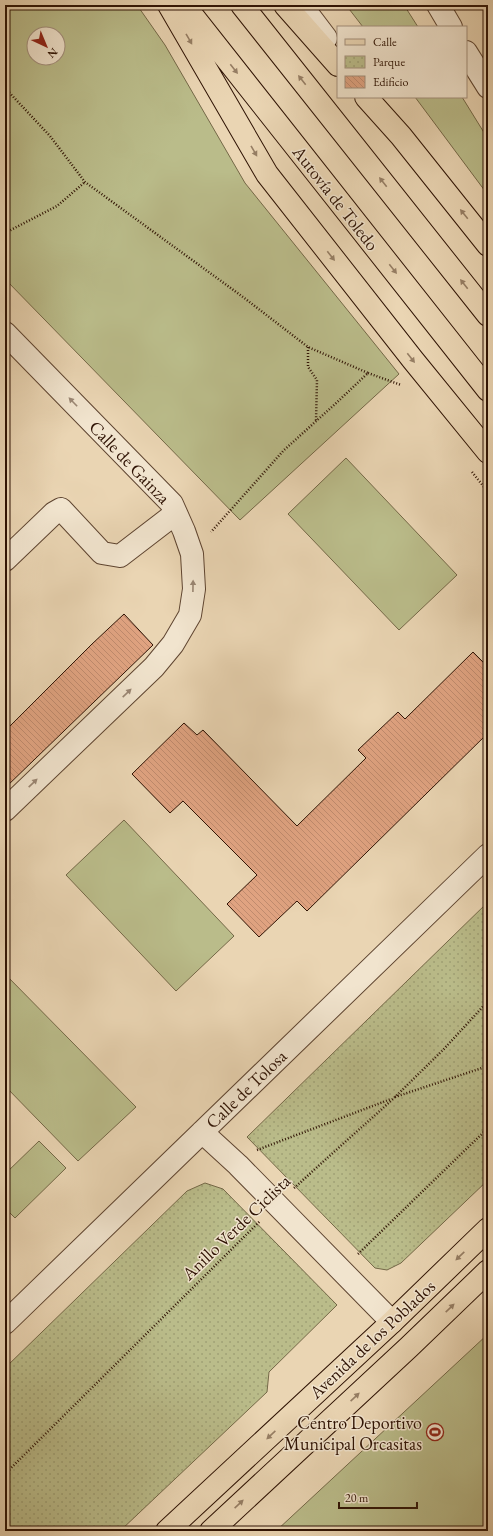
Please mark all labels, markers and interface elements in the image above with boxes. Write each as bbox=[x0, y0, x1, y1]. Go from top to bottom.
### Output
north arrow bbox=[26, 26, 66, 66]
legend bbox=[337, 26, 467, 98]
one-way arrow bbox=[185, 33, 192, 45]
text: Calle bbox=[373, 34, 397, 50]
text: N bbox=[45, 45, 61, 61]
text: Parque bbox=[373, 54, 405, 70]
one-way arrow bbox=[230, 63, 238, 74]
text: Edificio bbox=[373, 74, 409, 90]
one-way arrow bbox=[298, 75, 307, 86]
street label: Autovía de Toledo bbox=[287, 140, 384, 255]
one-way arrow bbox=[250, 145, 257, 157]
one-way arrow bbox=[379, 177, 387, 188]
one-way arrow bbox=[459, 209, 468, 220]
one-way arrow bbox=[327, 250, 335, 261]
one-way arrow bbox=[388, 264, 397, 275]
one-way arrow bbox=[459, 279, 468, 290]
one-way arrow bbox=[407, 353, 416, 363]
one-way arrow bbox=[68, 397, 78, 407]
street label: Calle de Gainza bbox=[85, 415, 176, 509]
one-way arrow bbox=[190, 579, 196, 592]
one-way arrow bbox=[122, 688, 132, 698]
one-way arrow bbox=[28, 778, 38, 788]
street label: Calle de Tolosa bbox=[201, 1044, 292, 1133]
street label: Anillo Verde Ciclista bbox=[176, 1169, 296, 1285]
one-way arrow bbox=[455, 1251, 465, 1261]
street label: Avenida de los Poblados bbox=[303, 1275, 440, 1404]
one-way arrow bbox=[445, 1303, 455, 1313]
one-way arrow bbox=[350, 1392, 360, 1402]
place label: Centro Deportivo Municipal Orcasitas bbox=[284, 1411, 422, 1455]
sports icon: Centro Deportivo Municipal Orcasitas bbox=[425, 1422, 445, 1442]
one-way arrow bbox=[266, 1430, 276, 1440]
scale bar bbox=[339, 1484, 417, 1510]
text: 20 m bbox=[345, 1490, 369, 1506]
one-way arrow bbox=[234, 1500, 244, 1509]

